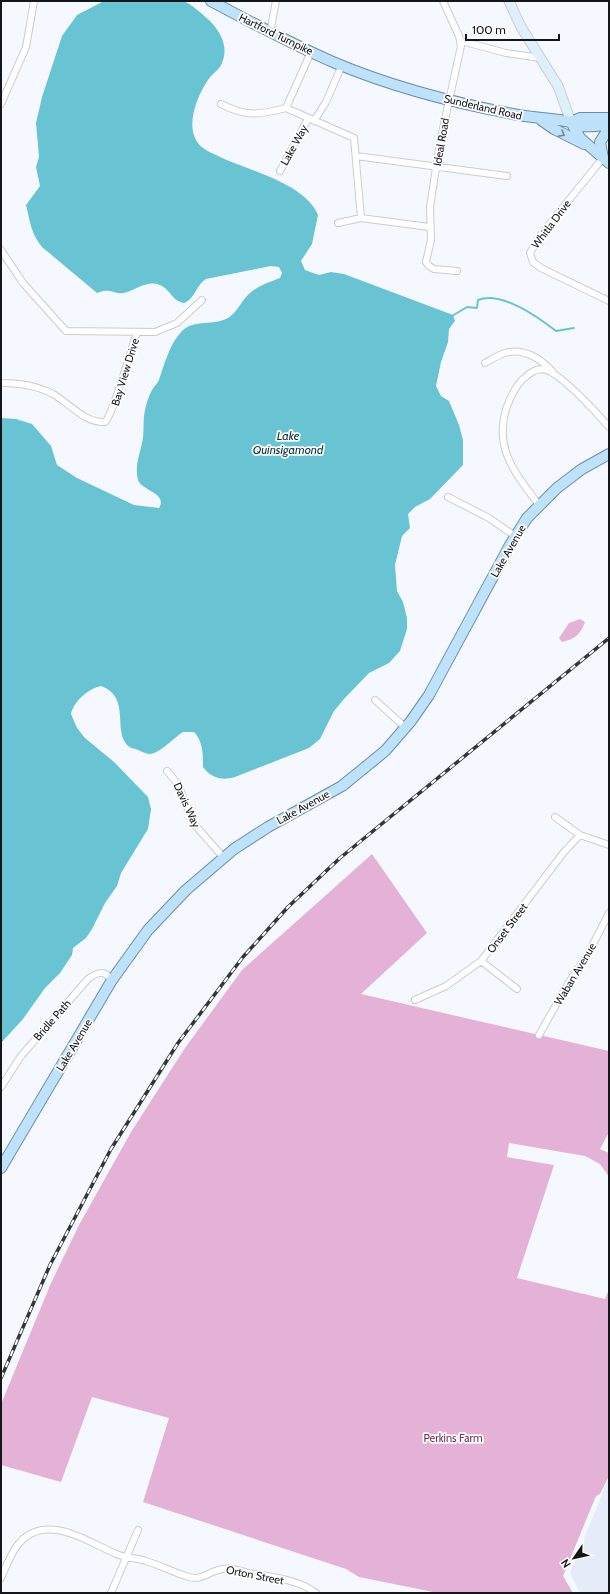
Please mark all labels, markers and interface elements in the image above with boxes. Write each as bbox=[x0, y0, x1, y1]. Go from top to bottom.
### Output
street label: Hartford Turnpike bbox=[237, 10, 316, 58]
scale bar bbox=[466, 16, 559, 42]
text: 100 m bbox=[472, 22, 506, 37]
street label: Sunderland Road bbox=[442, 91, 524, 123]
street label: Ideal Road bbox=[430, 117, 452, 167]
street label: Lake Way bbox=[277, 122, 311, 168]
one-way arrow bbox=[558, 129, 566, 136]
street label: Whitla Drive bbox=[528, 197, 574, 251]
street label: Bay View Drive bbox=[108, 336, 142, 407]
water label: Lake Quinsigamond bbox=[253, 428, 324, 457]
street label: Lake Avenue bbox=[487, 522, 529, 580]
street label: Davis Way bbox=[170, 780, 204, 830]
street label: Lake Avenue bbox=[274, 787, 332, 827]
street label: Onset Street bbox=[484, 900, 531, 956]
street label: Waban Avenue bbox=[551, 940, 599, 1008]
street label: Bridle Path bbox=[30, 996, 74, 1043]
street label: Lake Avenue bbox=[53, 1016, 95, 1074]
park label: Perkins Farm bbox=[423, 1431, 483, 1445]
north arrow bbox=[554, 1538, 594, 1578]
text: N bbox=[558, 1556, 574, 1571]
street label: Orton Street bbox=[225, 1563, 285, 1588]

